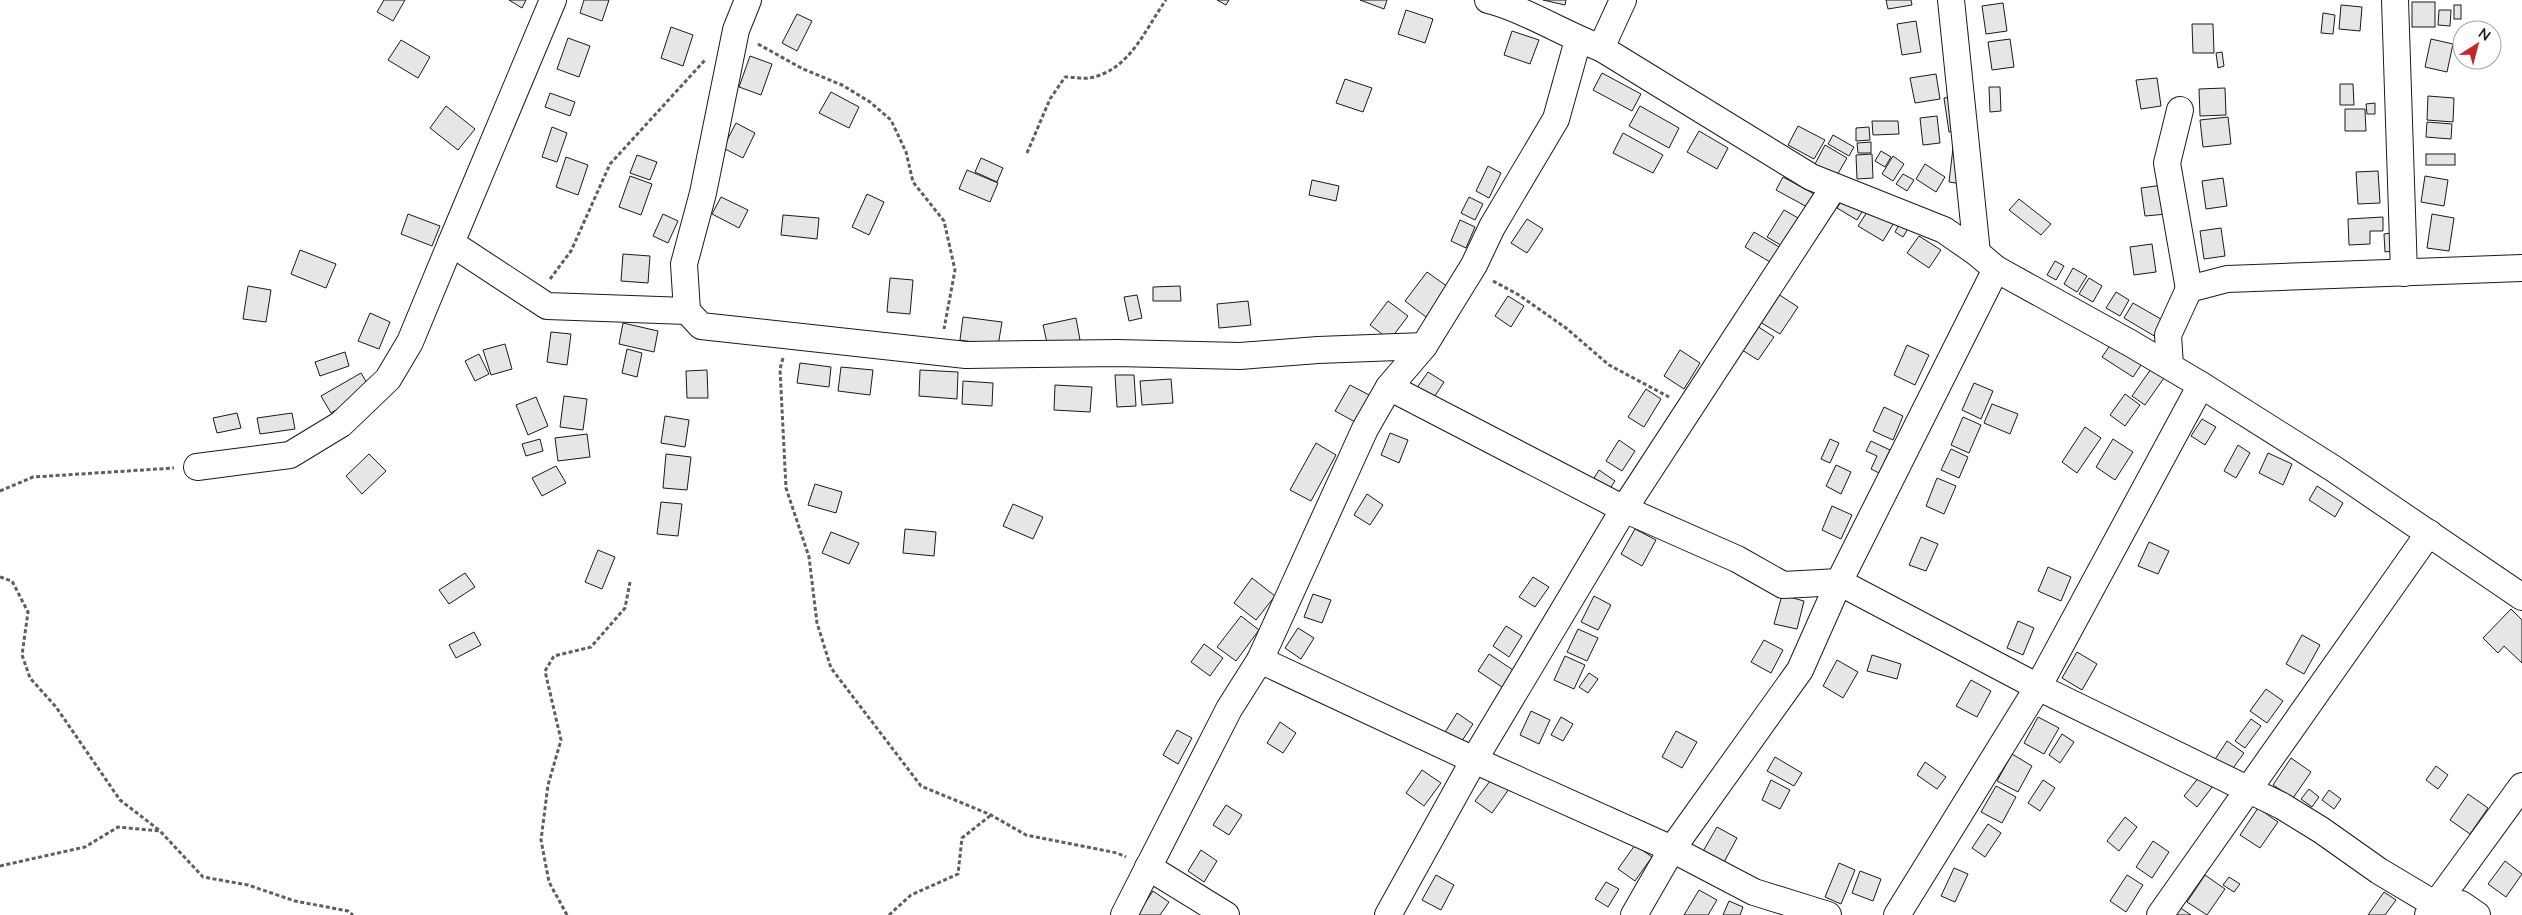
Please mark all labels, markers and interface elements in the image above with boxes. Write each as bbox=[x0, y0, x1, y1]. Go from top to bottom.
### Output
north arrow bbox=[2452, 20, 2502, 70]
text: N bbox=[2476, 24, 2494, 44]

